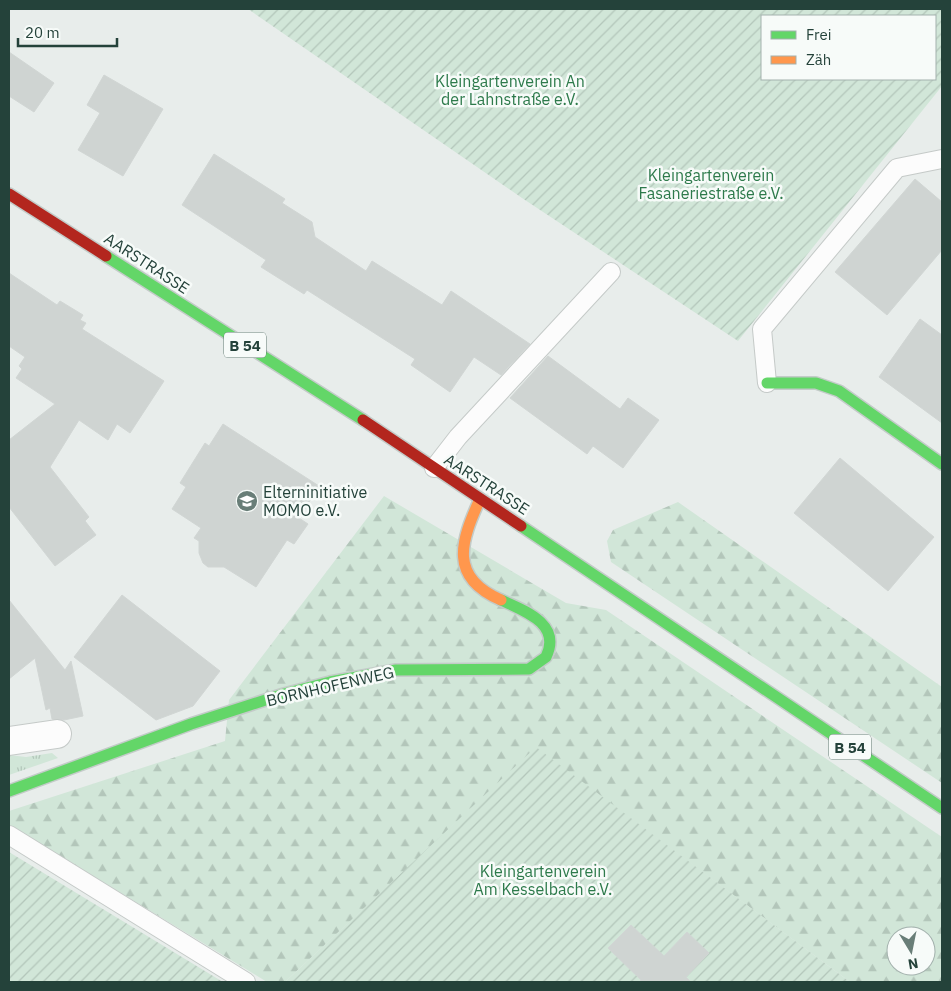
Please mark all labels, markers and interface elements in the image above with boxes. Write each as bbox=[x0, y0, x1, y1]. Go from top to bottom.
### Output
scale bar bbox=[18, 15, 116, 47]
legend bbox=[761, 15, 936, 80]
text: 20 m bbox=[25, 23, 60, 42]
text: Frei bbox=[806, 25, 832, 44]
text: Zäh bbox=[806, 50, 831, 69]
park label: Kleingartenverein An der Lahnstraße e.V. bbox=[435, 71, 585, 109]
park label: Kleingartenverein Fasaneriestraße e.V. bbox=[638, 165, 784, 203]
street label: AARSTRASSE bbox=[101, 228, 193, 298]
road number: B 54 bbox=[224, 332, 266, 358]
street label: AARSTRASSE bbox=[441, 449, 533, 519]
place label: Elterninitiative MOMO e.V. bbox=[263, 482, 368, 520]
school or university icon: Elterninitiative MOMO e.V. bbox=[235, 489, 259, 513]
street label: BORNHOFENWEG bbox=[264, 662, 396, 710]
road number: B 54 bbox=[829, 734, 871, 760]
park label: Kleingartenverein Am Kesselbach e.V. bbox=[474, 861, 612, 899]
north arrow bbox=[886, 926, 936, 976]
text: N bbox=[907, 954, 920, 974]

